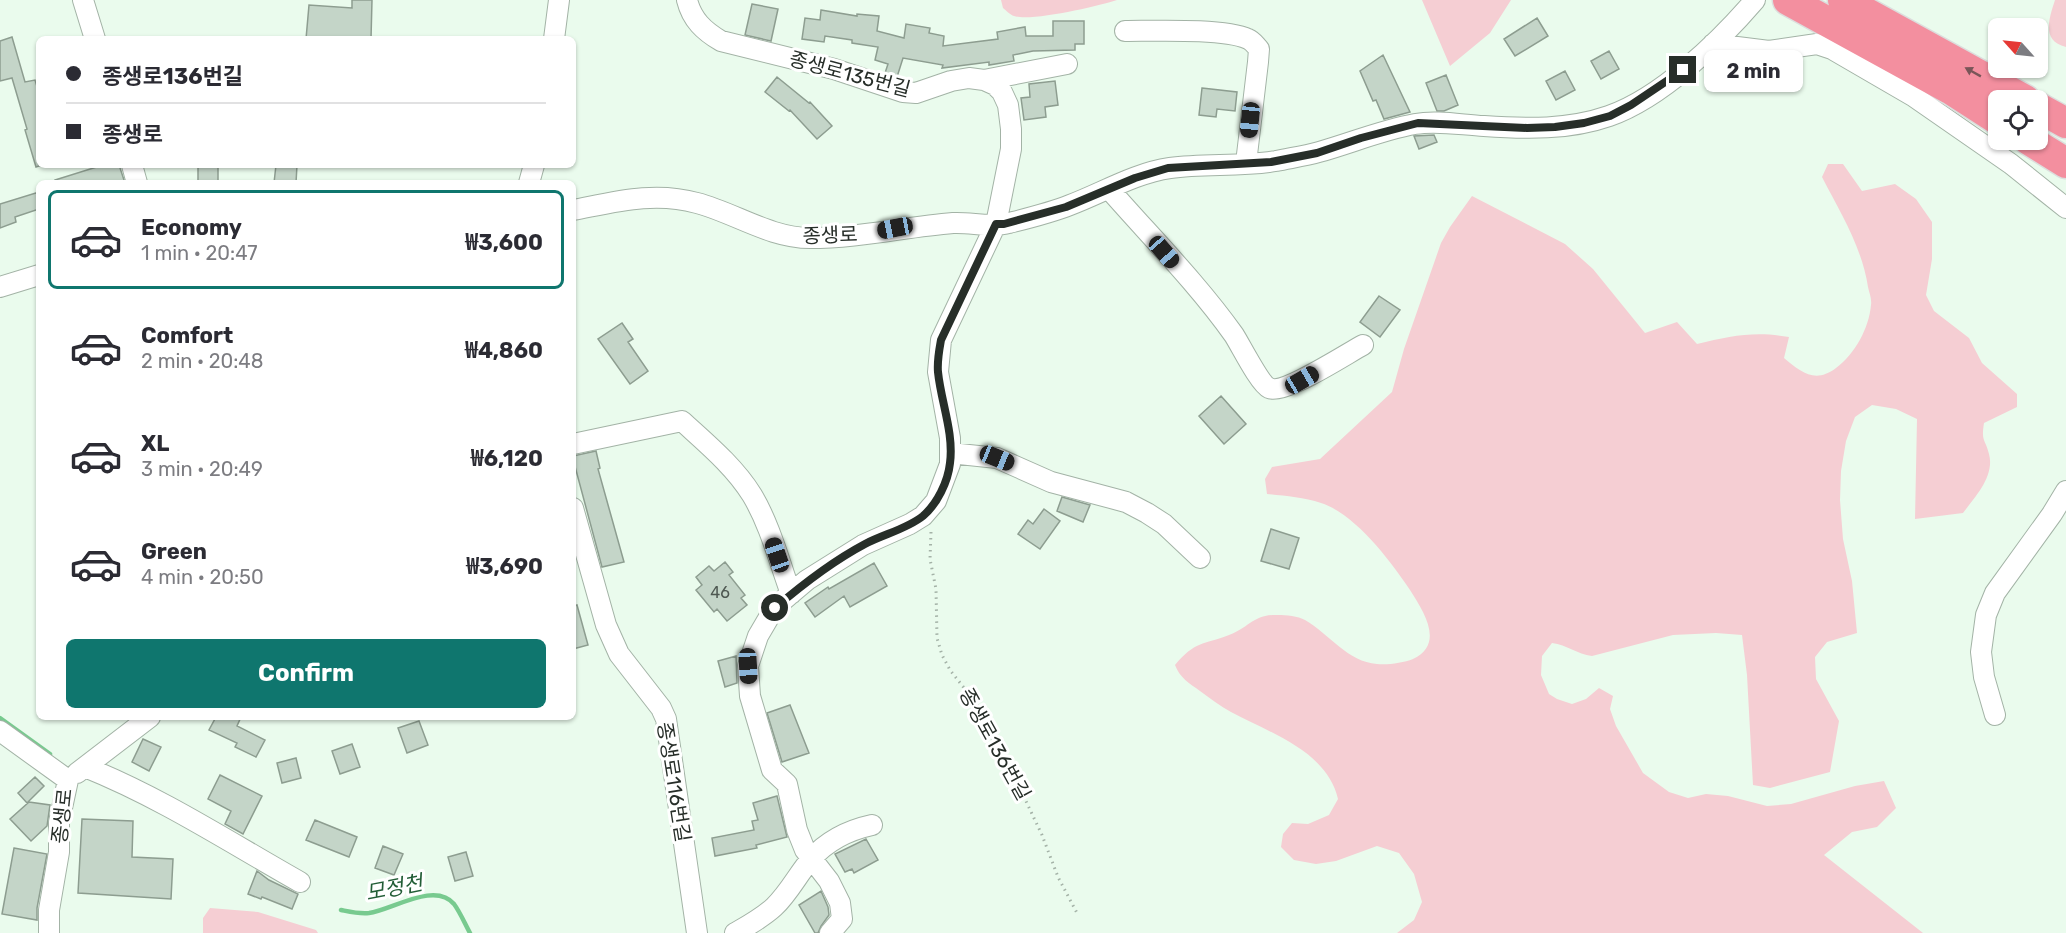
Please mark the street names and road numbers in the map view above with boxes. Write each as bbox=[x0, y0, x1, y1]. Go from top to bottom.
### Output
street label: 종생로135번길 bbox=[787, 46, 913, 102]
street label: 종생로 bbox=[802, 222, 858, 248]
street label: 종생로136번길 bbox=[954, 684, 1036, 804]
street label: 종생로116번길 bbox=[653, 720, 695, 844]
street label: 종생로 bbox=[47, 787, 77, 845]

